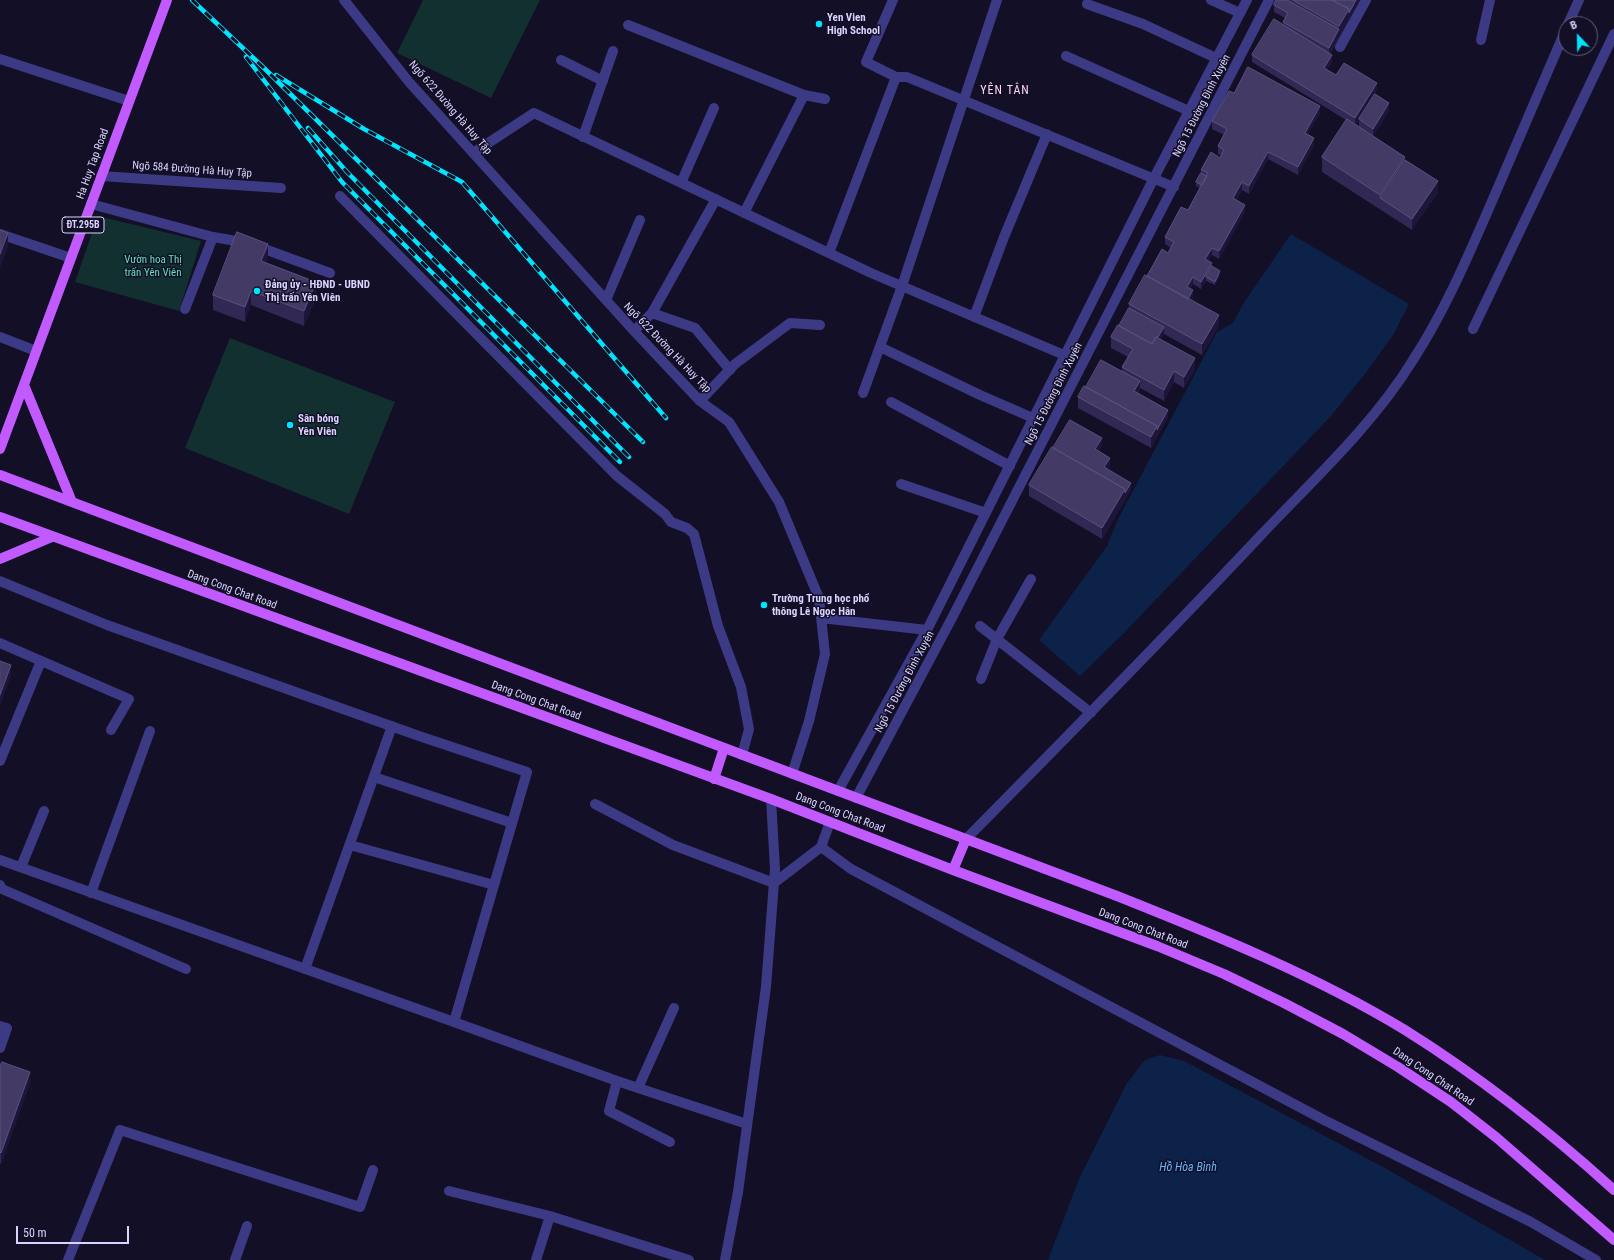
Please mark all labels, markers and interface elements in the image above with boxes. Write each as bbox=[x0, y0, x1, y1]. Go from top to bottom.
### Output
place label: Yen Vien High School bbox=[827, 11, 880, 37]
north arrow bbox=[1558, 16, 1598, 56]
text: B bbox=[1568, 18, 1579, 33]
marker: Yen Vien High School bbox=[814, 19, 824, 29]
street label: Ngõ 15 Đường Đình Xuyên bbox=[1170, 52, 1234, 160]
street label: Ngõ 622 Đường Hà Huy Tập bbox=[406, 58, 494, 158]
district label: YÊN TÂN bbox=[980, 84, 1030, 98]
street label: Ha Huy Tap Road bbox=[74, 127, 112, 201]
street label: Ngõ 584 Đường Hà Huy Tập bbox=[132, 159, 252, 181]
road number: ĐT.295B bbox=[62, 217, 104, 233]
park label: Vườn hoa Thị trấn Yên Viên bbox=[124, 253, 182, 279]
place label: Đảng ủy - HĐND - UBND Thị trấn Yên Viên bbox=[265, 278, 370, 304]
marker: Đảng ủy - HĐND - UBND Thị trấn Yên Viên bbox=[252, 286, 262, 296]
street label: Ngõ 622 Đường Hà Huy Tập bbox=[621, 300, 713, 396]
street label: Ngõ 15 Đường Đình Xuyên bbox=[1022, 340, 1086, 448]
place label: Sân bóng Yên Viên bbox=[298, 412, 339, 438]
marker: Sân bóng Yên Viên bbox=[285, 420, 295, 430]
street label: Dang Cong Chat Road bbox=[185, 568, 279, 612]
place label: Trường Trung học phổ thông Lê Ngọc Hân bbox=[772, 592, 869, 618]
marker: Trường Trung học phổ thông Lê Ngọc Hân bbox=[759, 600, 769, 610]
street label: Ngõ 15 Đường Đình Xuyên bbox=[873, 629, 937, 735]
street label: Dang Cong Chat Road bbox=[489, 679, 583, 723]
street label: Dang Cong Chat Road bbox=[794, 790, 886, 836]
street label: Dang Cong Chat Road bbox=[1097, 906, 1189, 952]
street label: Dang Cong Chat Road bbox=[1390, 1045, 1476, 1109]
water label: Hồ Hòa Bình bbox=[1159, 1161, 1217, 1175]
scale bar bbox=[18, 1218, 131, 1244]
text: 50 m bbox=[23, 1226, 47, 1240]

